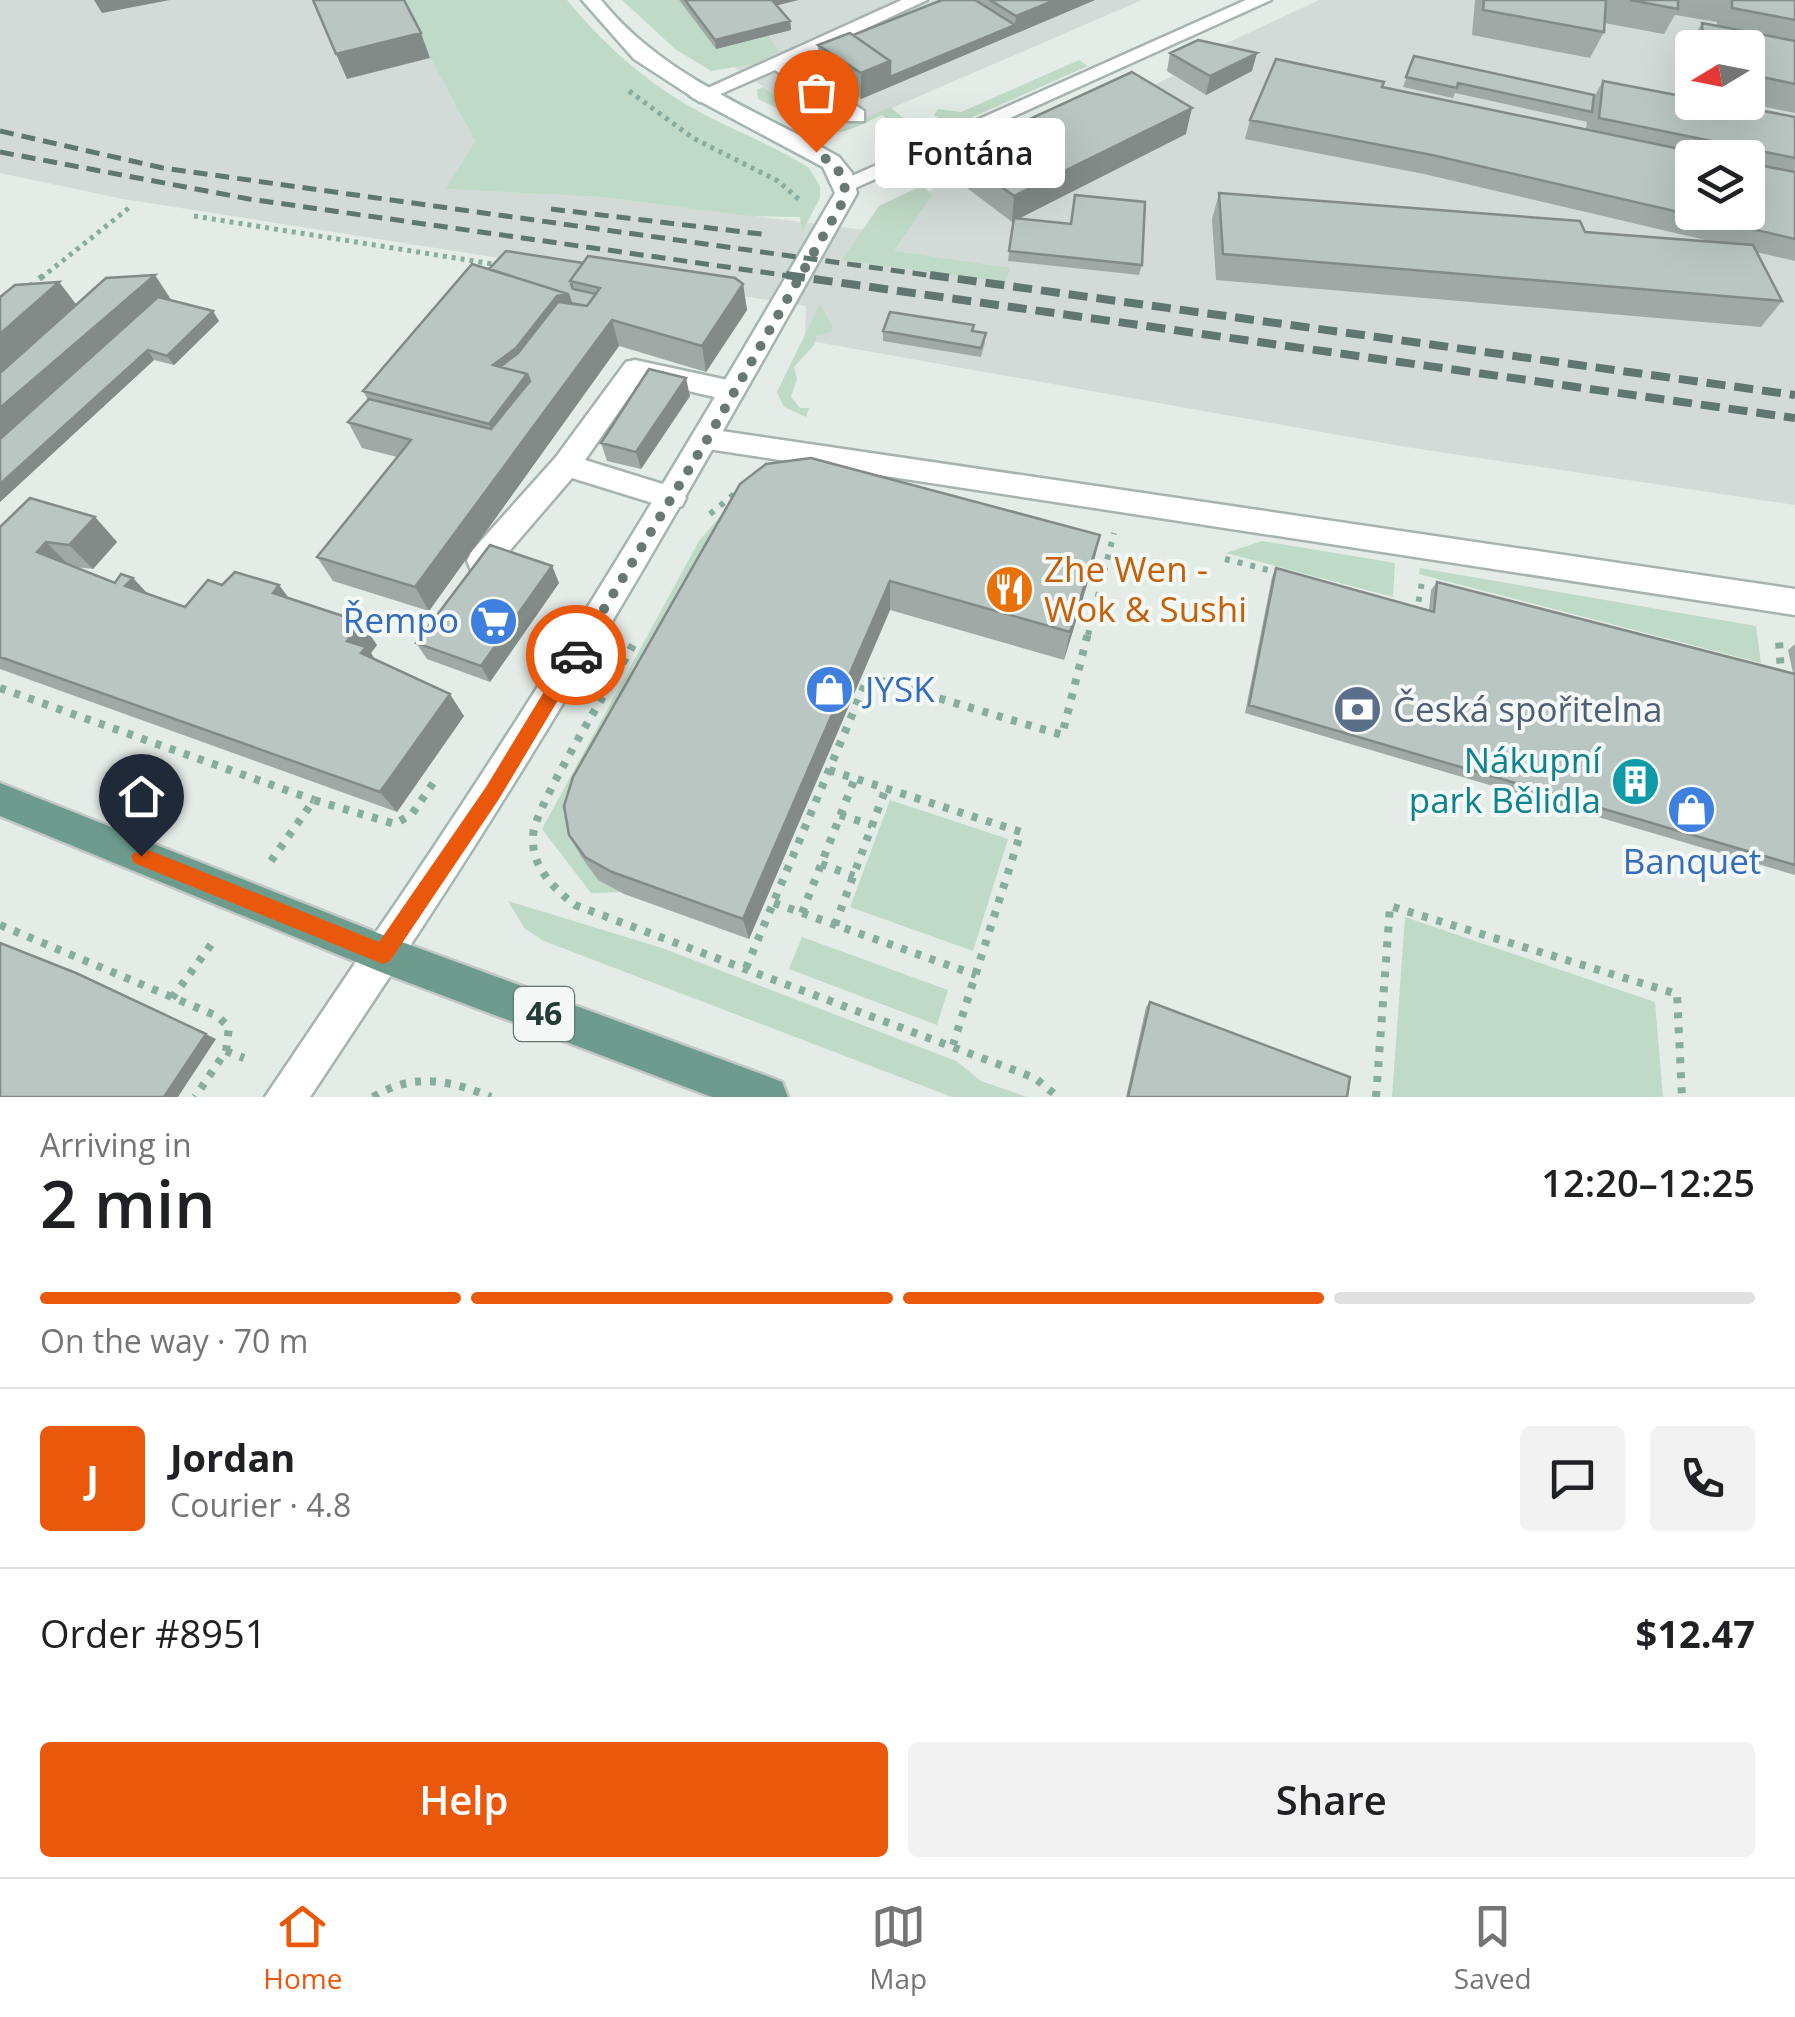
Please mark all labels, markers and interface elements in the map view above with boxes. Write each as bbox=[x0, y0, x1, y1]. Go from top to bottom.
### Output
north arrow bbox=[1675, 30, 1765, 120]
map controls bbox=[1675, 30, 1765, 230]
pin bbox=[774, 50, 859, 153]
icon: bag bbox=[789, 65, 844, 120]
callout: Fontána bbox=[876, 117, 1066, 187]
text: Fontána bbox=[906, 131, 1034, 174]
button: layers bbox=[1675, 140, 1765, 230]
place label: Zhe Wen - Wok & Sushi bbox=[1044, 545, 1247, 632]
restaurant icon: Zhe Wen - Wok & Sushi bbox=[983, 564, 1035, 616]
supermarket icon: Řempo bbox=[468, 595, 520, 647]
place label: Řempo bbox=[343, 596, 459, 643]
courier bbox=[526, 605, 626, 705]
icon: car bbox=[549, 628, 604, 683]
shop icon: JYSK bbox=[804, 664, 856, 716]
place label: JYSK bbox=[862, 665, 935, 712]
bank icon: Česká spořitelna bbox=[1332, 684, 1384, 736]
place label: Česká spořitelna bbox=[1393, 685, 1662, 732]
place label: Nákupní park Bělidla bbox=[1409, 736, 1602, 823]
pin bbox=[99, 754, 184, 857]
building icon: Nákupní park Bělidla bbox=[1610, 755, 1662, 807]
icon: home bbox=[114, 769, 169, 824]
shop icon: Banquet bbox=[1666, 784, 1718, 836]
place label: Banquet bbox=[1623, 837, 1761, 884]
road number: 46 bbox=[514, 987, 574, 1041]
text: Arriving in bbox=[40, 1123, 192, 1166]
text: 12:20–12:25 bbox=[1541, 1156, 1755, 1208]
text: 2 min bbox=[40, 1159, 215, 1247]
text: On the way · 70 m bbox=[40, 1319, 308, 1362]
button: chat bbox=[1520, 1426, 1625, 1531]
button: phone bbox=[1650, 1426, 1755, 1531]
text: Jordan bbox=[170, 1431, 295, 1483]
text: J bbox=[86, 1452, 99, 1504]
text: Courier · 4.8 bbox=[170, 1483, 351, 1526]
text: Order #8951 bbox=[40, 1607, 267, 1659]
text: $12.47 bbox=[1636, 1607, 1755, 1659]
button: Help bbox=[40, 1742, 888, 1857]
button: Share bbox=[908, 1742, 1755, 1857]
tab: Home bbox=[263, 1899, 343, 1997]
tab: Map bbox=[869, 1899, 927, 1997]
tab: Saved bbox=[1454, 1899, 1532, 1997]

